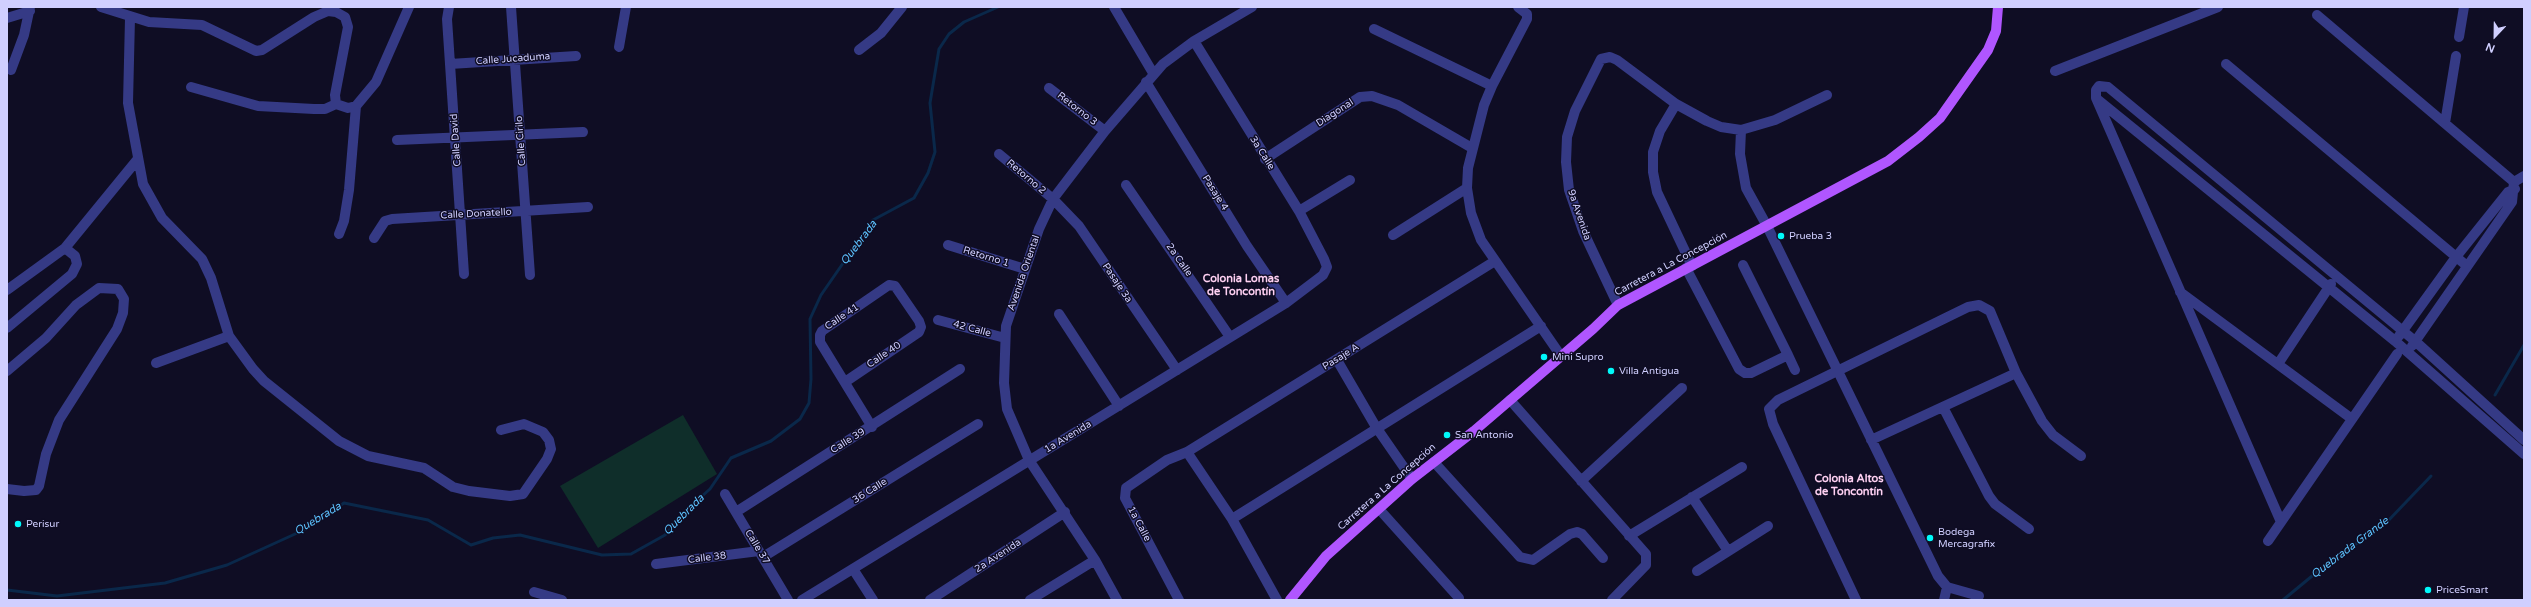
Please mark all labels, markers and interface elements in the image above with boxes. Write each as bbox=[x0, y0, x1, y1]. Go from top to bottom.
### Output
north arrow bbox=[2475, 16, 2515, 56]
text: N bbox=[2484, 40, 2497, 55]
street label: Calle Jucaduma bbox=[475, 50, 551, 68]
street label: Retorno 3 bbox=[1055, 90, 1099, 128]
street label: Diagonal bbox=[1314, 97, 1356, 129]
street label: Calle David bbox=[448, 113, 464, 167]
street label: Calle Cirilo bbox=[513, 116, 529, 166]
street label: 3a Calle bbox=[1247, 134, 1277, 172]
street label: Retorno 2 bbox=[1004, 157, 1048, 197]
street label: Pasaje 4 bbox=[1199, 173, 1231, 213]
street label: 9a Avenida bbox=[1565, 188, 1593, 242]
street label: Calle Donatello bbox=[440, 206, 512, 222]
water label: Quebrada bbox=[838, 218, 880, 268]
street label: Carretera a La Concepción bbox=[1613, 229, 1729, 299]
place label: Prueba 3 bbox=[1789, 230, 1832, 242]
marker: Prueba 3 bbox=[1776, 231, 1786, 241]
street label: Avenida Oriental bbox=[1005, 234, 1043, 312]
street label: 2a Calle bbox=[1163, 241, 1195, 279]
street label: Retorno 1 bbox=[962, 244, 1010, 270]
street label: Pasaje 3a bbox=[1099, 261, 1135, 305]
district label: Colonia Lomas de Toncontín bbox=[1203, 272, 1279, 298]
street label: Calle 41 bbox=[823, 301, 861, 333]
street label: 42 Calle bbox=[952, 318, 992, 340]
street label: Calle 40 bbox=[865, 339, 903, 371]
street label: Pasaje A bbox=[1321, 341, 1361, 373]
place label: Mini Supro bbox=[1552, 351, 1603, 363]
marker: Mini Supro bbox=[1539, 352, 1549, 362]
place label: Villa Antigua bbox=[1619, 365, 1679, 377]
marker: Villa Antigua bbox=[1606, 366, 1616, 376]
street label: 1a Avenida bbox=[1042, 418, 1094, 456]
street label: Calle 39 bbox=[829, 426, 867, 456]
place label: San Antonio bbox=[1455, 429, 1513, 441]
marker: San Antonio bbox=[1442, 430, 1452, 440]
street label: Carretera a La Concepción bbox=[1336, 441, 1438, 533]
district label: Colonia Altos de Toncontín bbox=[1814, 472, 1884, 498]
street label: 36 Calle bbox=[851, 476, 889, 506]
water label: Quebrada bbox=[661, 492, 707, 538]
water label: Quebrada bbox=[292, 500, 344, 538]
street label: 1a Calle bbox=[1125, 505, 1153, 543]
water label: Quebrada Grande bbox=[2309, 515, 2391, 581]
place label: Perisur bbox=[26, 518, 59, 530]
marker: Perisur bbox=[13, 519, 23, 529]
place label: Bodega Mercagrafix bbox=[1938, 526, 1995, 550]
street label: Calle 37 bbox=[742, 527, 772, 567]
marker: Bodega Mercagrafix bbox=[1925, 533, 1935, 543]
street label: 2a Avenida bbox=[973, 537, 1023, 575]
street label: Calle 38 bbox=[687, 550, 727, 566]
place label: PriceSmart bbox=[2436, 584, 2488, 596]
marker: PriceSmart bbox=[2423, 585, 2433, 595]

